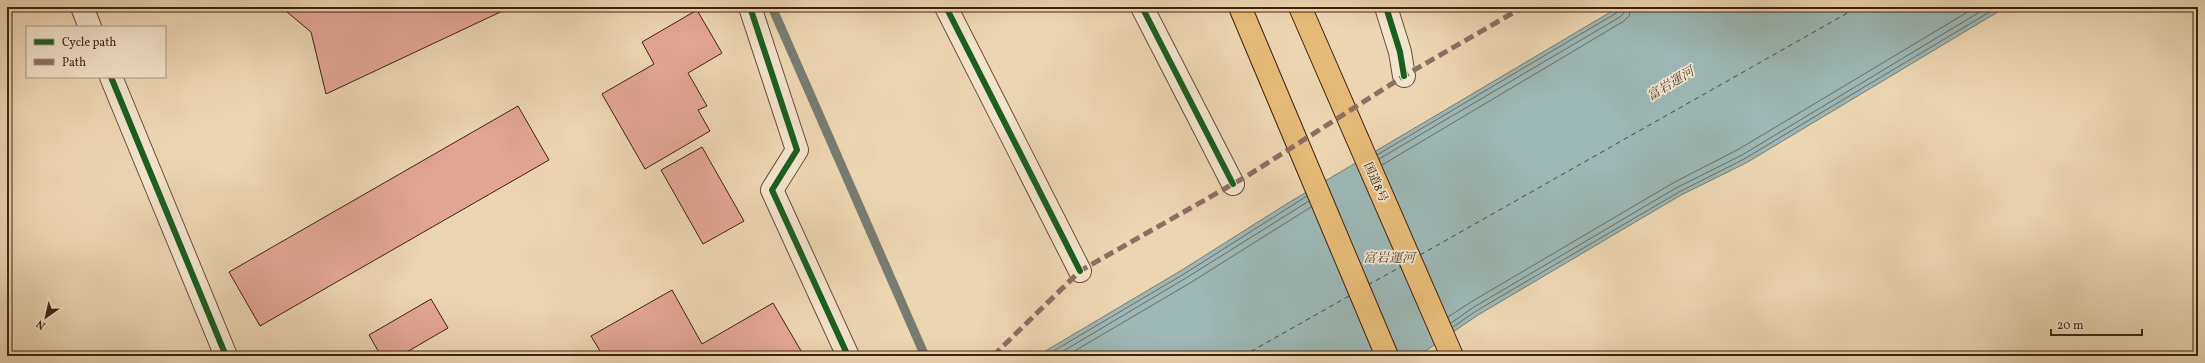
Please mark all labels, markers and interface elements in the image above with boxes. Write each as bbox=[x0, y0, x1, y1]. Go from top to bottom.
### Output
legend bbox=[26, 26, 166, 78]
text: Cycle path bbox=[62, 35, 117, 51]
text: Path bbox=[62, 55, 86, 71]
water label: 富岩運河 bbox=[1644, 63, 1700, 106]
street label: 国道8号 bbox=[1359, 160, 1391, 205]
water label: 富岩運河 bbox=[1363, 250, 1417, 268]
north arrow bbox=[26, 297, 66, 337]
scale bar bbox=[2051, 311, 2142, 337]
text: N bbox=[34, 316, 49, 333]
text: 20 m bbox=[2057, 318, 2084, 334]

